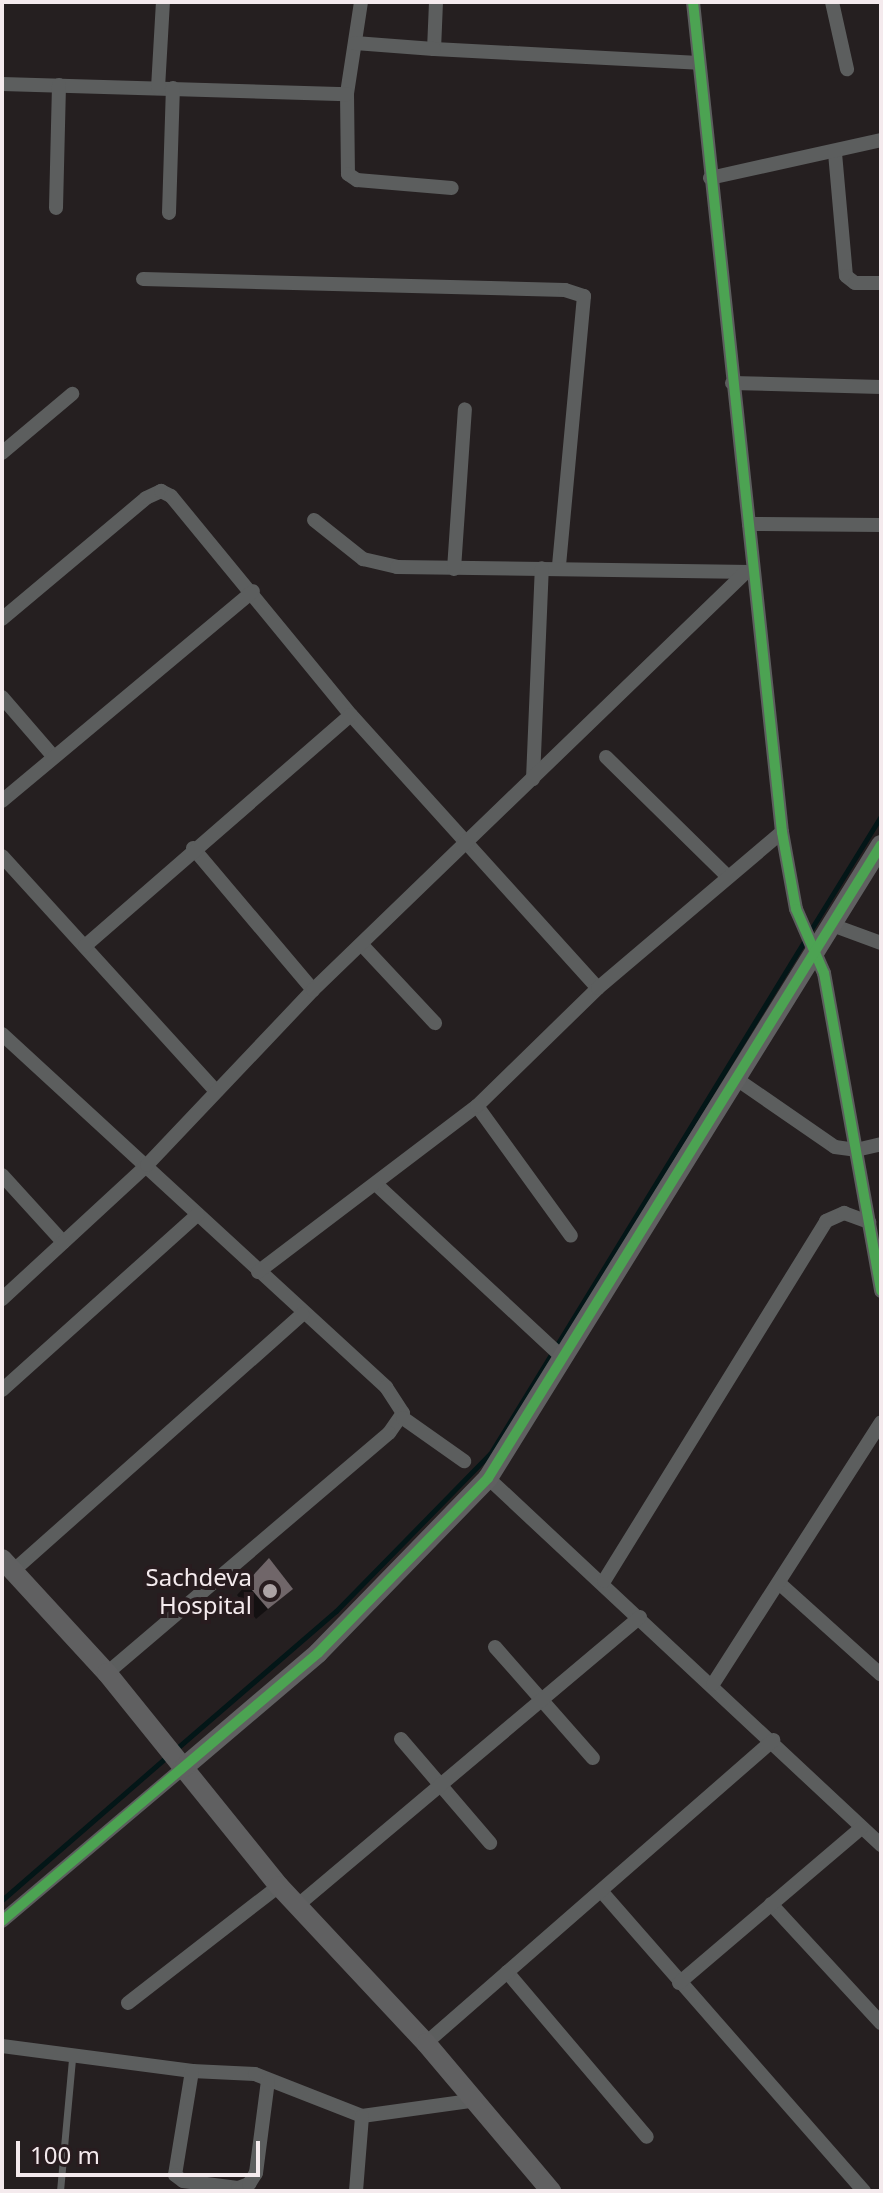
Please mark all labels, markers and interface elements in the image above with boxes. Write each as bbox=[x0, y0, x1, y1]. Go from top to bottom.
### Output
place label: Sachdeva Hospital bbox=[146, 1563, 252, 1619]
marker: Sachdeva Hospital bbox=[259, 1580, 281, 1602]
scale bar bbox=[20, 2125, 264, 2175]
text: 100 m bbox=[30, 2138, 100, 2171]

